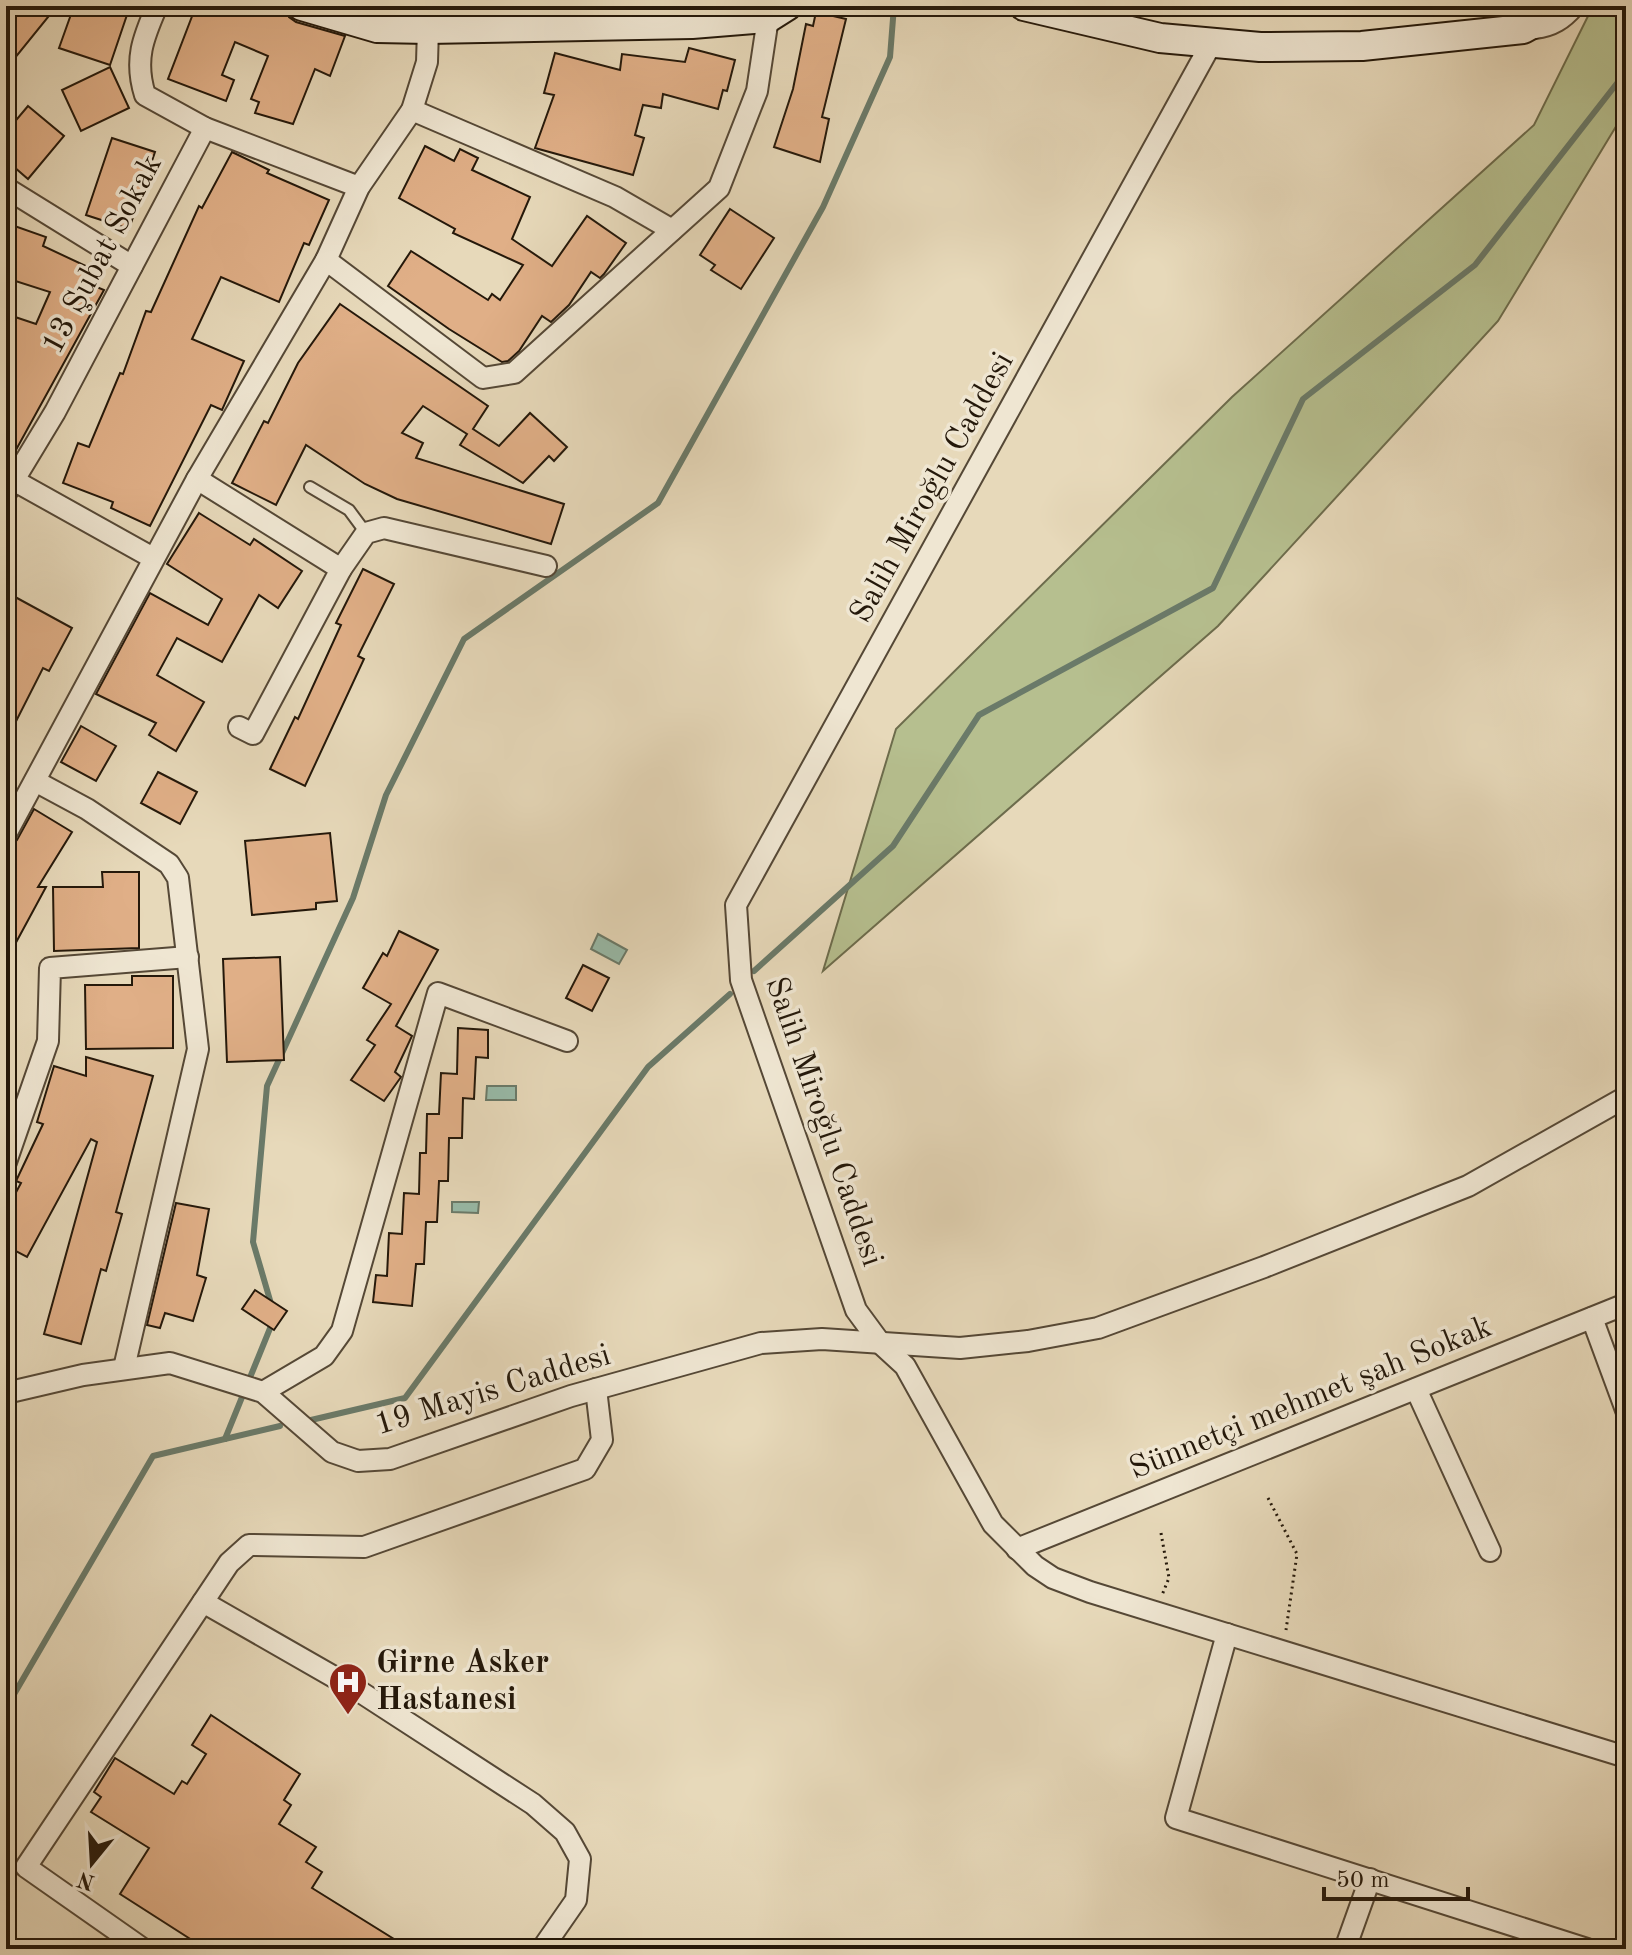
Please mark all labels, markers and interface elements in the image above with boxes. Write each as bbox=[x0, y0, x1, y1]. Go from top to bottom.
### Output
street label: 13 Şubat Sokak bbox=[37, 150, 169, 360]
street label: Salih Miroğlu Caddesi bbox=[845, 347, 1021, 629]
street label: Salih Miroğlu Caddesi bbox=[758, 973, 888, 1271]
street label: Sünnetçi mehmet şah Sokak bbox=[1125, 1312, 1497, 1486]
street label: 19 Mayis Caddesi bbox=[371, 1340, 615, 1442]
place label: Girne Asker Hastanesi bbox=[376, 1648, 549, 1717]
hospital icon: Girne Asker Hastanesi bbox=[327, 1661, 369, 1716]
north arrow bbox=[52, 1823, 132, 1903]
scale bar bbox=[1324, 1851, 1468, 1901]
text: N bbox=[75, 1867, 98, 1893]
text: 50 m bbox=[1336, 1869, 1390, 1893]

